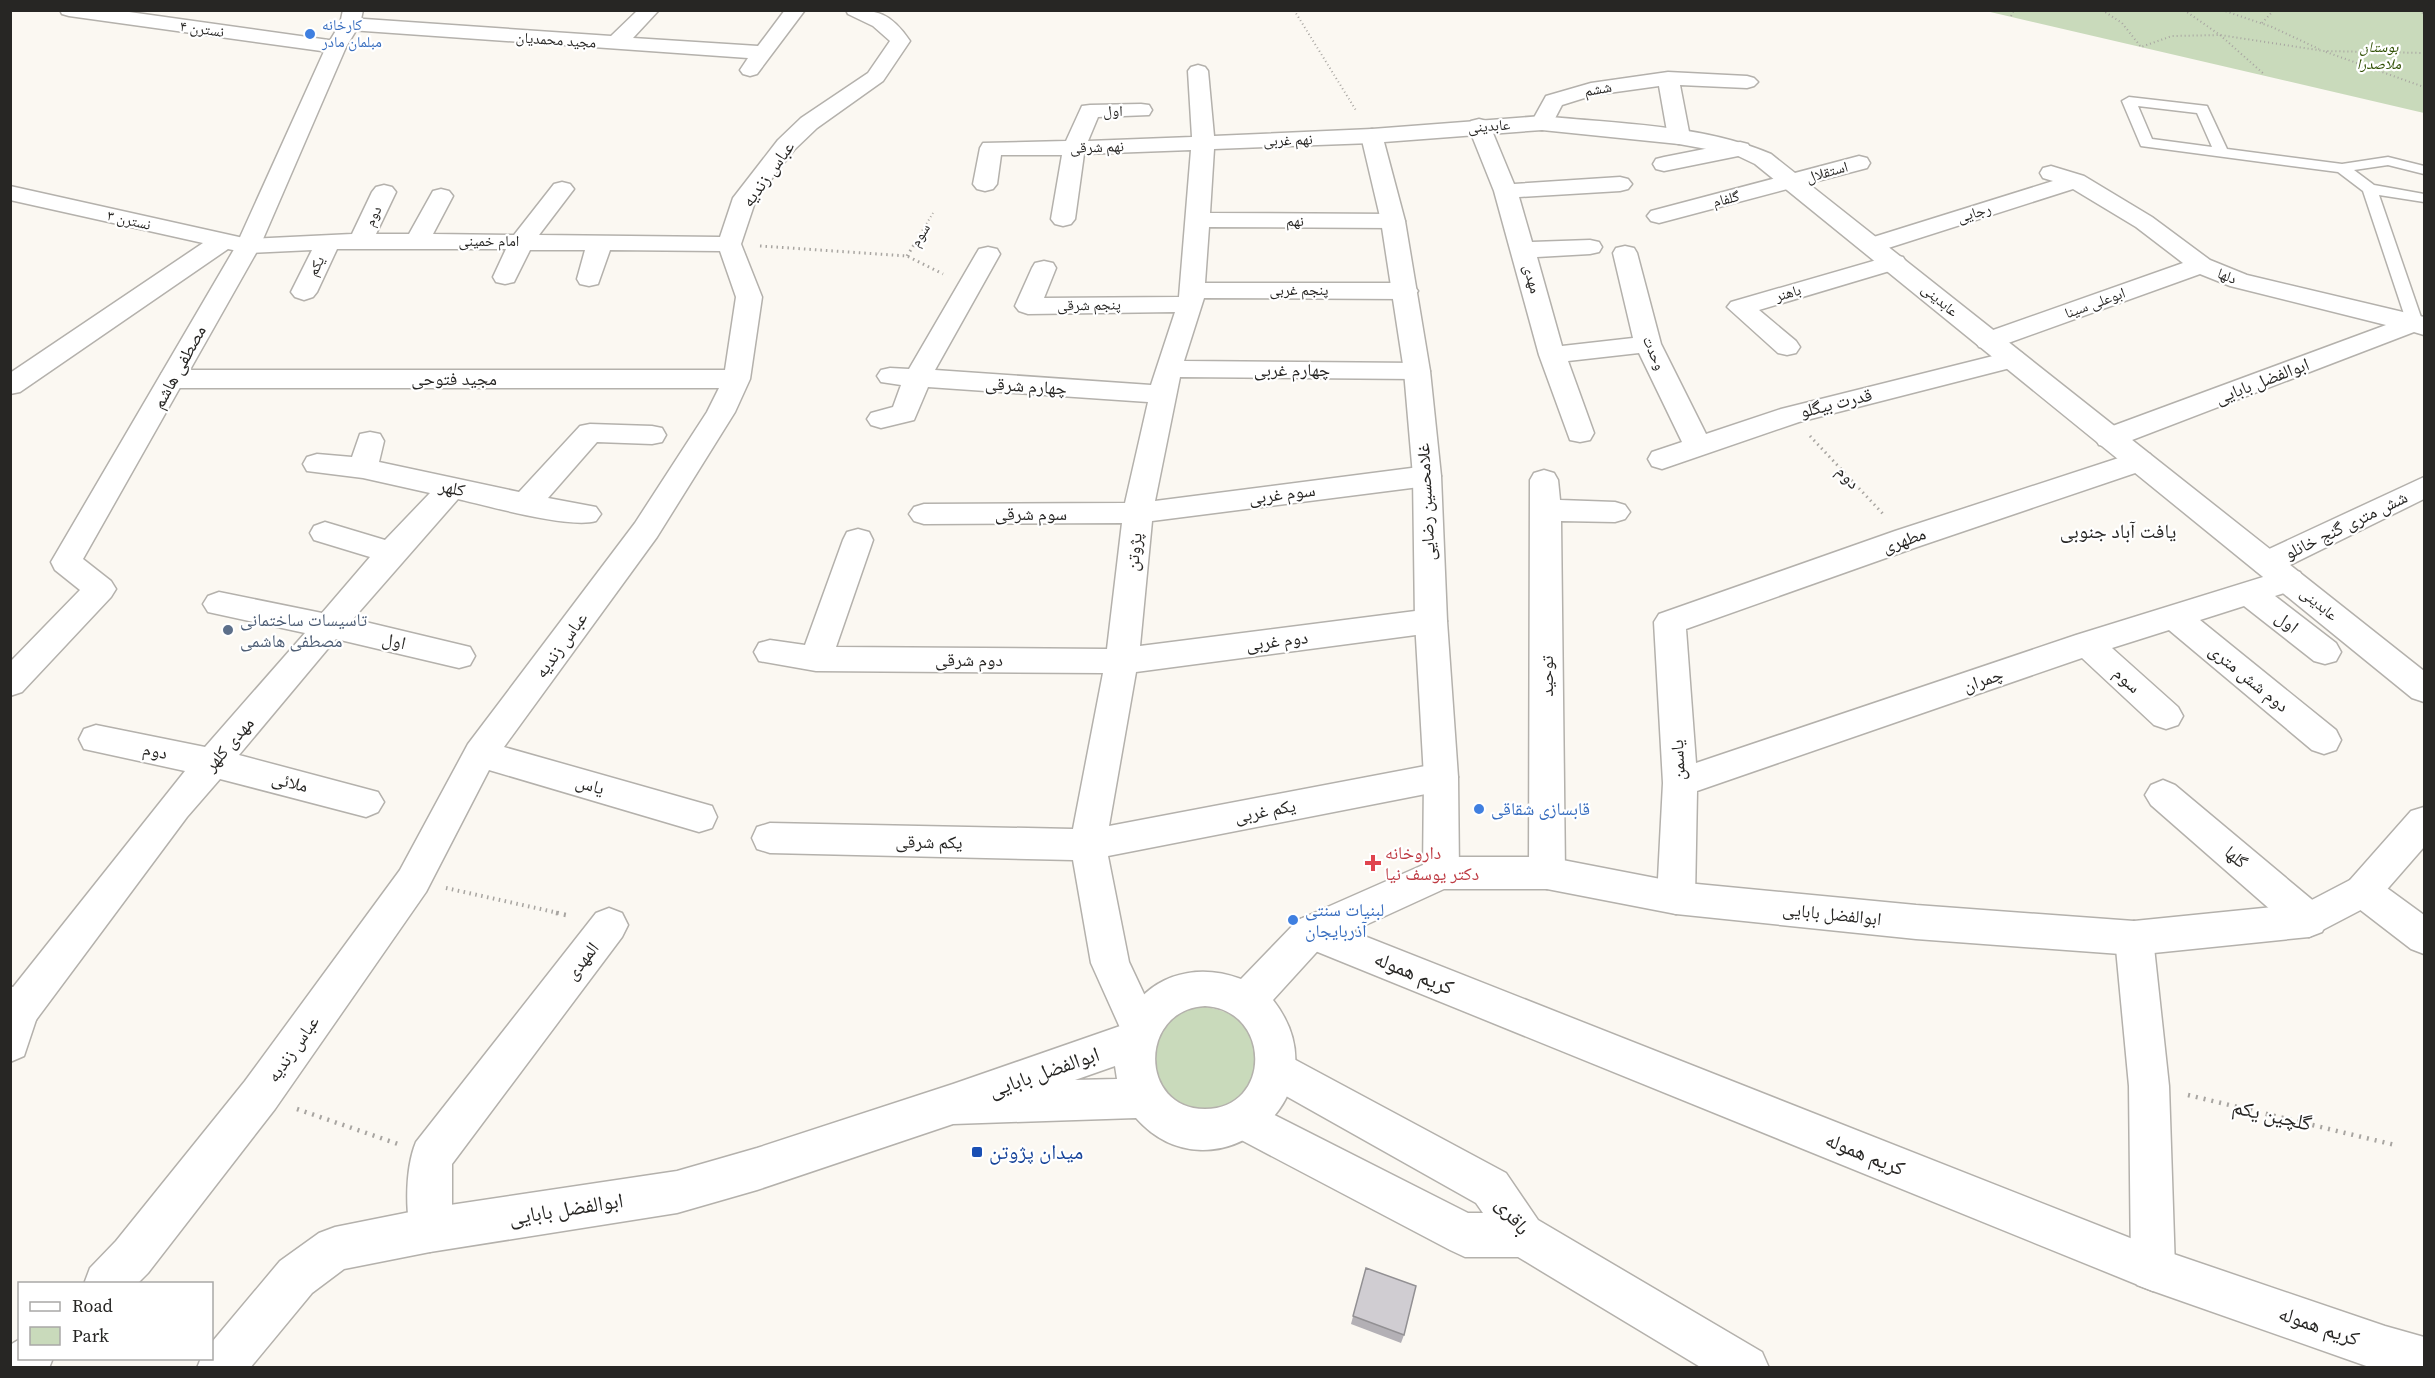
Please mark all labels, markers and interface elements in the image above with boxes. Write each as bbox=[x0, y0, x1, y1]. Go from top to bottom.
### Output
place label: کارخانه مبلمان مادر bbox=[321, 14, 382, 52]
street label: نسترن ۴ bbox=[179, 15, 226, 42]
street label: مجید محمدیان bbox=[515, 26, 597, 53]
marker: کارخانه مبلمان مادر bbox=[303, 27, 317, 41]
park label: بوستان ملاصدرا bbox=[2357, 36, 2401, 74]
street label: ششم bbox=[1582, 76, 1614, 101]
street label: اول bbox=[1103, 100, 1123, 121]
street label: عابدینی bbox=[1467, 114, 1511, 137]
street label: نهم غربی bbox=[1263, 128, 1313, 151]
street label: نهم شرقی bbox=[1070, 135, 1124, 158]
street label: عباس زندیه bbox=[735, 136, 800, 212]
street label: استقلال bbox=[1803, 156, 1850, 188]
street label: گلفام bbox=[1710, 185, 1742, 212]
street label: رجایی bbox=[1954, 197, 1994, 228]
street label: دوم bbox=[359, 202, 386, 230]
street label: نسترن ۳ bbox=[105, 204, 153, 235]
street label: نهم bbox=[1286, 210, 1304, 231]
street label: سوم bbox=[904, 219, 935, 251]
street label: امام خمینی bbox=[459, 230, 519, 251]
street label: یکم bbox=[302, 252, 330, 279]
street label: مهدی bbox=[1519, 262, 1546, 296]
street label: دلها bbox=[2214, 262, 2240, 289]
street label: عابدینی bbox=[1917, 278, 1964, 322]
street label: پنجم غربی bbox=[1270, 279, 1329, 300]
street label: باهنر bbox=[1772, 279, 1803, 306]
street label: ابوعلی سینا bbox=[2062, 282, 2128, 323]
street label: پنجم شرقی bbox=[1057, 293, 1121, 316]
street label: مصطفی هاشم bbox=[145, 320, 212, 413]
street label: وحدت bbox=[1638, 332, 1671, 373]
street label: ابوالفضل بابایی bbox=[2211, 351, 2313, 410]
street label: چهارم غربی bbox=[1254, 357, 1330, 382]
street label: مجید فتوحی bbox=[411, 366, 497, 391]
street label: چهارم شرقی bbox=[984, 370, 1068, 401]
street label: قدرت بیگلو bbox=[1797, 381, 1875, 424]
street label: غلامحسین رضایی bbox=[1410, 443, 1441, 561]
street label: دوم bbox=[1831, 459, 1866, 494]
street label: کلهر bbox=[436, 472, 468, 503]
street label: سوم غربی bbox=[1247, 477, 1317, 510]
street label: شش متری گنج خانلو bbox=[2280, 484, 2412, 565]
street label: سوم شرقی bbox=[995, 501, 1067, 526]
district label: یافت آباد جنوبی bbox=[2060, 517, 2176, 545]
street label: مطهری bbox=[1879, 520, 1929, 559]
street label: پژوتن bbox=[1119, 531, 1148, 572]
street label: عابدینی bbox=[2296, 582, 2343, 625]
street label: اول bbox=[2270, 605, 2304, 639]
place label: تاسیسات ساختمانی مصطفی هاشمی bbox=[240, 607, 367, 653]
street label: عباس زندیه bbox=[528, 607, 593, 683]
marker: تاسیسات ساختمانی مصطفی هاشمی bbox=[221, 623, 235, 637]
street label: دوم غربی bbox=[1244, 624, 1310, 657]
street label: اول bbox=[380, 626, 408, 655]
street label: دوم شش متری bbox=[2204, 638, 2295, 718]
street label: دوم شرقی bbox=[935, 647, 1003, 672]
street label: توحید bbox=[1534, 655, 1559, 697]
street label: چمران bbox=[1959, 661, 2006, 698]
street label: سوم bbox=[2108, 661, 2147, 699]
street label: مهدی کلهر bbox=[197, 711, 259, 777]
street label: دوم bbox=[141, 736, 170, 765]
street label: یاسمن bbox=[1664, 739, 1691, 781]
street label: ملائی bbox=[269, 765, 311, 798]
street label: یاس bbox=[573, 769, 608, 801]
street label: یکم غربی bbox=[1232, 792, 1298, 829]
place label: قابسازی شقاقی bbox=[1491, 796, 1590, 821]
marker: قابسازی شقاقی bbox=[1472, 802, 1486, 816]
street label: یکم شرقی bbox=[895, 828, 963, 855]
place label: داروخانه دکتر یوسف نیا bbox=[1385, 840, 1479, 886]
street label: گلها bbox=[2219, 840, 2254, 874]
marker: داروخانه دکتر یوسف نیا bbox=[1366, 856, 1380, 870]
street label: ابوالفضل بابایی bbox=[1781, 896, 1883, 931]
place label: لبنیات سنتی آذربایجان bbox=[1305, 897, 1384, 943]
marker: لبنیات سنتی آذربایجان bbox=[1286, 913, 1300, 927]
street label: المهدی bbox=[559, 936, 604, 985]
street label: کریم هموله bbox=[1370, 943, 1459, 1002]
street label: عباس زندیه bbox=[261, 1010, 325, 1087]
street label: ابوالفضل بابایی bbox=[984, 1039, 1103, 1104]
street label: گلچین یکم bbox=[2230, 1091, 2315, 1138]
street label: کریم هموله bbox=[1821, 1124, 1910, 1183]
place label: میدان پژوتن bbox=[989, 1137, 1083, 1166]
marker: میدان پژوتن bbox=[970, 1145, 984, 1159]
street label: ابوالفضل بابایی bbox=[507, 1185, 625, 1232]
street label: باقری bbox=[1489, 1190, 1538, 1241]
legend bbox=[18, 1282, 213, 1360]
text: Road bbox=[72, 1293, 113, 1318]
street label: کریم هموله bbox=[2275, 1298, 2364, 1353]
text: Park bbox=[72, 1323, 109, 1348]

